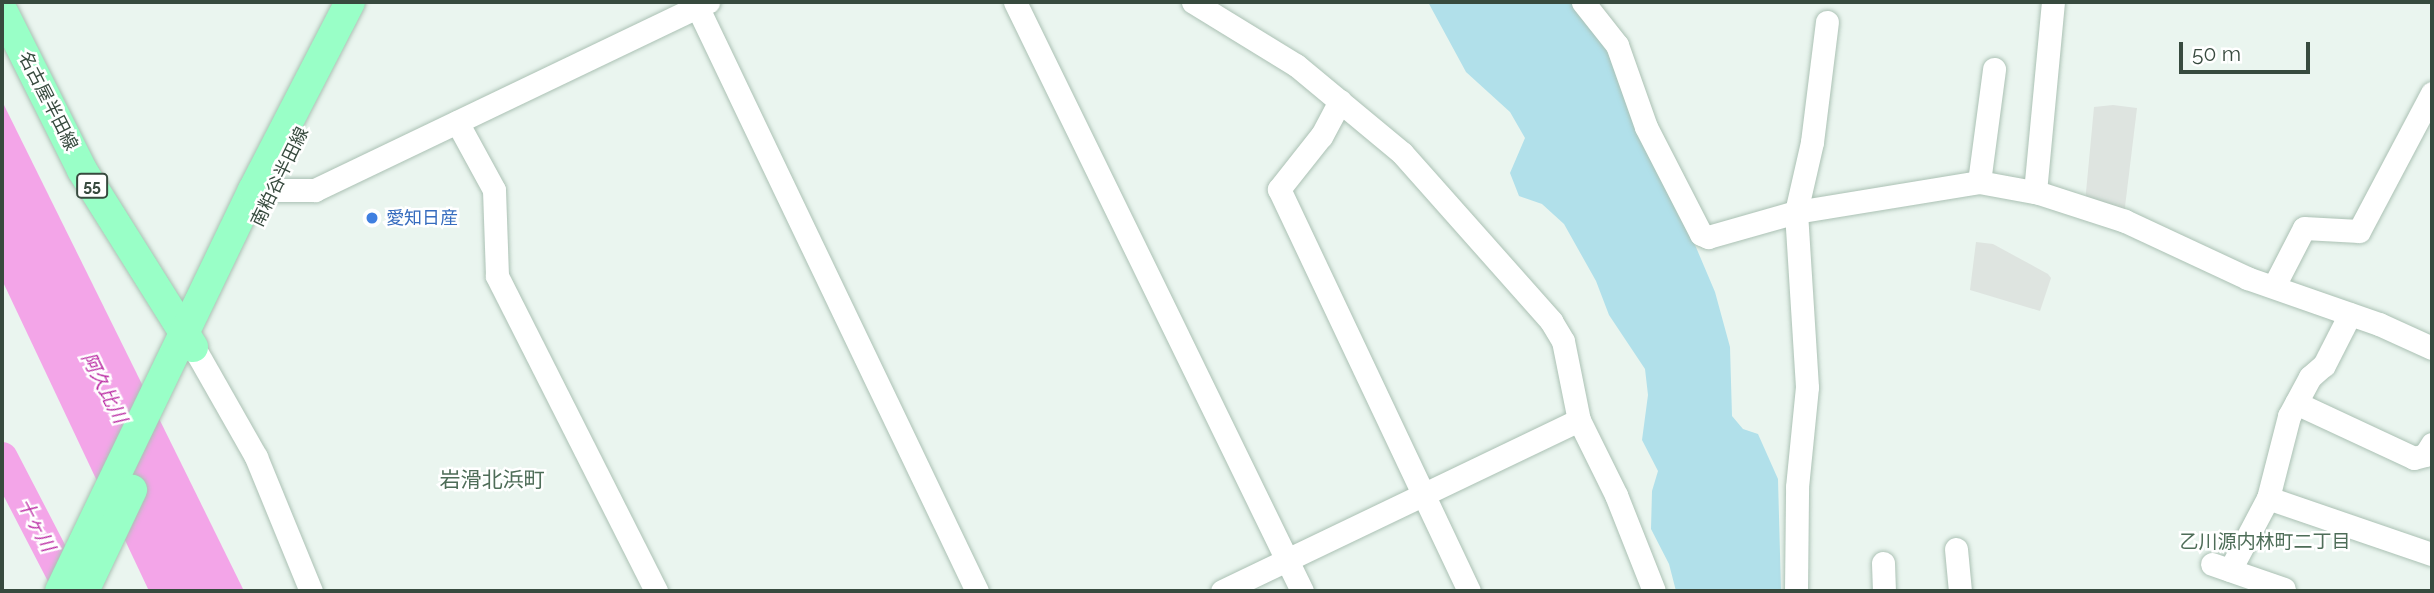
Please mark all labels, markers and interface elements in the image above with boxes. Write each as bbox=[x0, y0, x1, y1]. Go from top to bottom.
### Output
scale bar bbox=[2182, 28, 2313, 72]
text: 50 m bbox=[2192, 41, 2241, 66]
street label: 名古屋半田線 bbox=[14, 48, 82, 154]
street label: 南粕谷半田線 bbox=[247, 124, 313, 230]
road number: 55 bbox=[74, 174, 110, 198]
place label: 愛知日産 bbox=[386, 207, 458, 229]
marker: 愛知日産 bbox=[364, 210, 380, 226]
water label: 阿久比川 bbox=[77, 349, 131, 427]
district label: 岩滑北浜町 bbox=[440, 467, 544, 493]
water label: 十ヶ川 bbox=[13, 494, 59, 556]
district label: 乙川源内林町二丁目 bbox=[2180, 531, 2350, 553]

